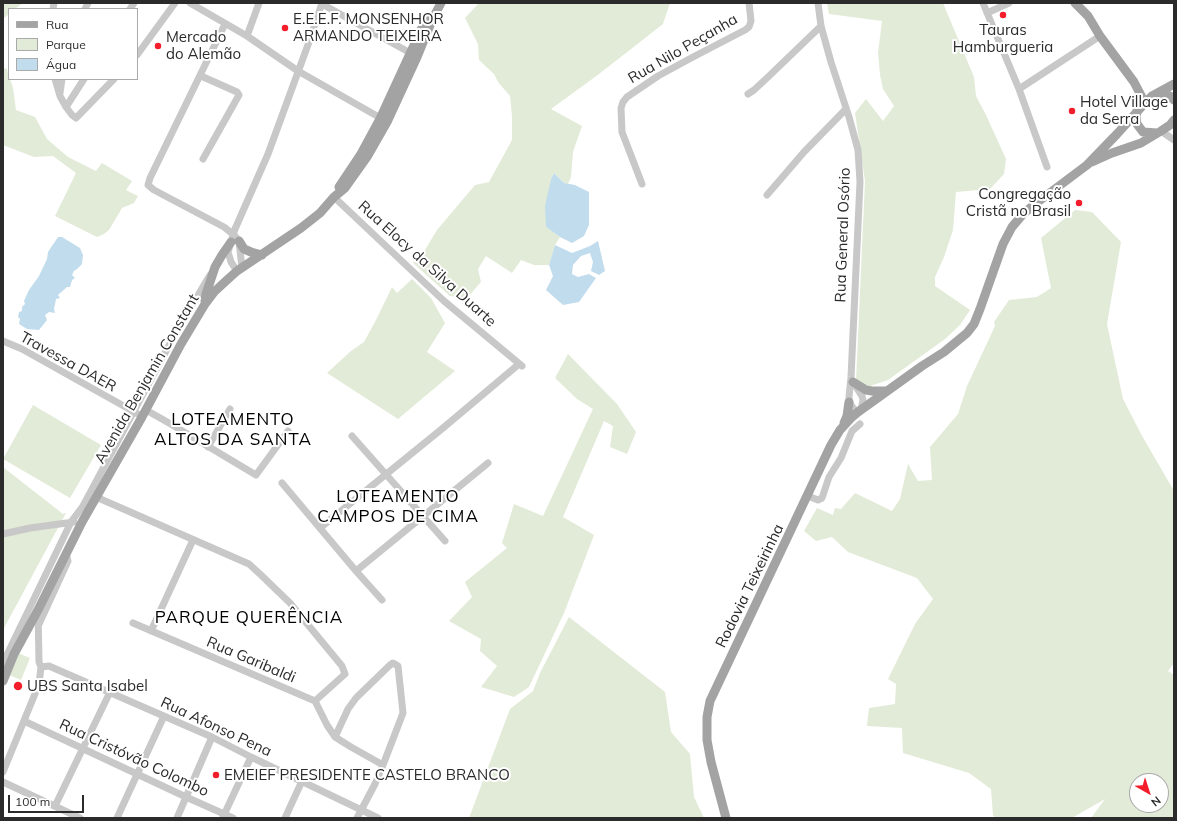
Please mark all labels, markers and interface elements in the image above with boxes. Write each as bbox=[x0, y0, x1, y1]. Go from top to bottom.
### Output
legend bbox=[8, 8, 138, 80]
place label: E.E.E.F. MONSENHOR ARMANDO TEIXEIRA bbox=[293, 10, 444, 45]
street label: Rua Nilo Peçanha bbox=[625, 10, 741, 88]
marker: Tauras Hamburgueria bbox=[998, 10, 1008, 20]
text: Rua bbox=[46, 17, 68, 32]
place label: Tauras Hamburgueria bbox=[953, 21, 1053, 56]
marker: E.E.E.F. MONSENHOR ARMANDO TEIXEIRA bbox=[280, 23, 290, 33]
place label: Mercado do Alemão bbox=[166, 28, 241, 63]
text: Parque bbox=[46, 37, 86, 52]
marker: Mercado do Alemão bbox=[153, 41, 163, 51]
text: Água bbox=[46, 57, 76, 72]
place label: Hotel Village da Serra bbox=[1080, 93, 1168, 128]
marker: Hotel Village da Serra bbox=[1067, 106, 1077, 116]
street label: Rua General Osório bbox=[832, 167, 854, 303]
place label: Congregação Cristã no Brasil bbox=[966, 185, 1071, 220]
street label: Rua Elocy da Silva Duarte bbox=[354, 197, 500, 331]
marker: Congregação Cristã no Brasil bbox=[1074, 198, 1084, 208]
street label: Avenida Benjamin Constant bbox=[91, 291, 203, 467]
street label: Travessa DAER bbox=[17, 328, 119, 396]
district label: LOTEAMENTO ALTOS DA SANTA bbox=[154, 410, 312, 450]
district label: LOTEAMENTO CAMPOS DE CIMA bbox=[317, 487, 479, 527]
street label: Rodovia Teixeirinha bbox=[712, 521, 788, 651]
district label: PARQUE QUERÊNCIA bbox=[155, 608, 343, 628]
street label: Rua Garibaldi bbox=[204, 633, 298, 687]
place label: UBS Santa Isabel bbox=[27, 677, 148, 695]
marker: UBS Santa Isabel bbox=[12, 680, 24, 692]
street label: Rua Afonso Pena bbox=[158, 693, 274, 761]
street label: Rua Cristóvão Colombo bbox=[56, 715, 212, 801]
place label: EMEIEF PRESIDENTE CASTELO BRANCO bbox=[224, 766, 510, 784]
marker: EMEIEF PRESIDENTE CASTELO BRANCO bbox=[211, 770, 221, 780]
north arrow bbox=[1129, 773, 1169, 813]
scale bar bbox=[10, 787, 86, 813]
text: N bbox=[1148, 793, 1164, 810]
text: 100 m bbox=[15, 794, 50, 809]

